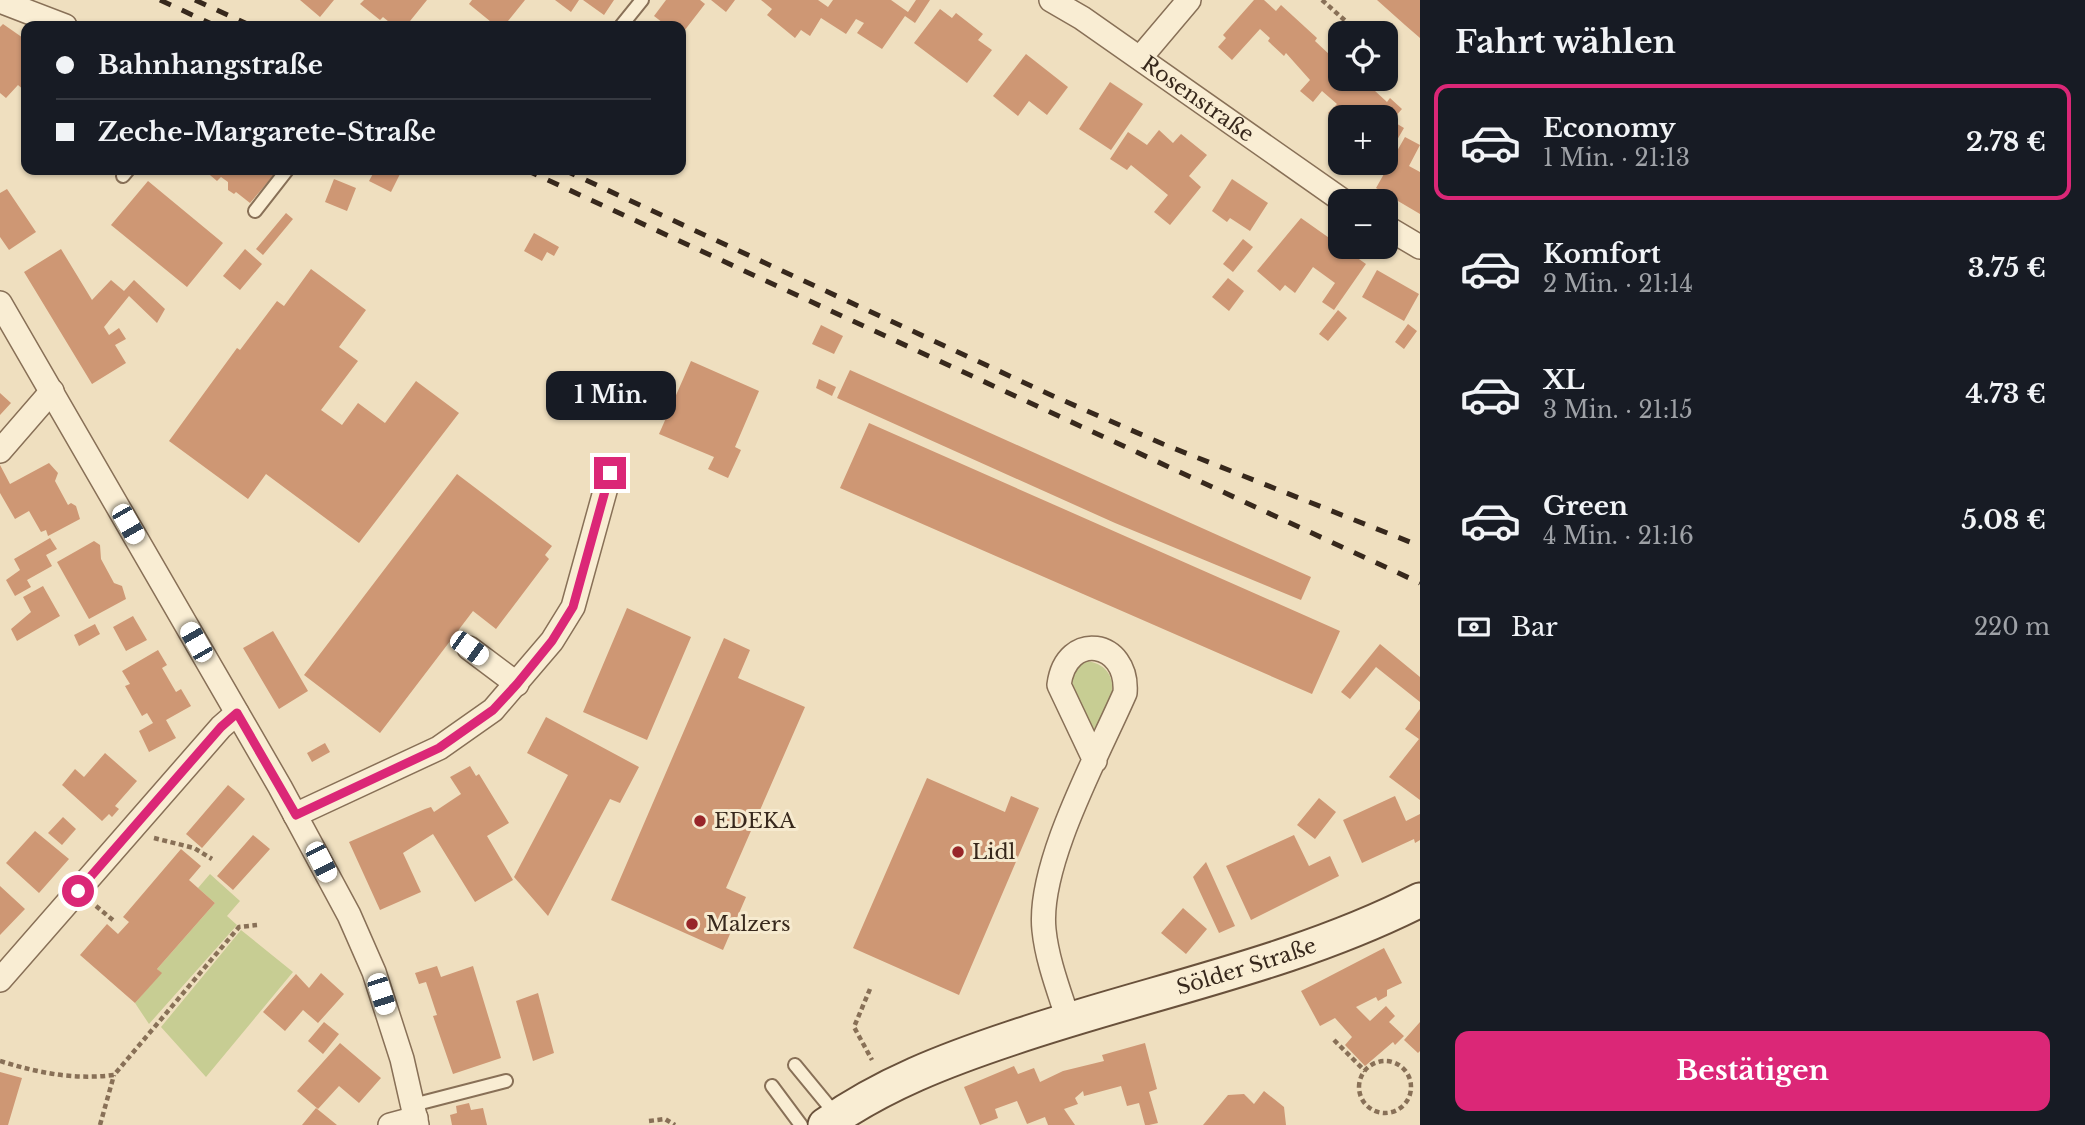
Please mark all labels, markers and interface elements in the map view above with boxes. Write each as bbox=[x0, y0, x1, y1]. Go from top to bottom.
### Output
map controls bbox=[1328, 21, 1398, 259]
button: locate bbox=[1328, 21, 1398, 91]
text: Fahrt wählen bbox=[1455, 22, 1676, 62]
text: Bahnhangstraße bbox=[98, 49, 323, 81]
street label: Rosenstraße bbox=[1136, 51, 1259, 147]
button: + bbox=[1328, 105, 1398, 175]
icon: car bbox=[1459, 111, 1522, 174]
text: Economy bbox=[1543, 112, 1676, 144]
text: Zeche-Margarete-Straße bbox=[98, 116, 436, 148]
text: 2.78 € bbox=[1966, 126, 2046, 158]
text: 1 Min. · 21:13 bbox=[1543, 144, 1690, 172]
button: − bbox=[1328, 189, 1398, 259]
icon: car bbox=[1459, 237, 1522, 300]
text: Komfort bbox=[1543, 238, 1661, 270]
text: 3.75 € bbox=[1968, 252, 2046, 284]
text: 2 Min. · 21:14 bbox=[1543, 270, 1693, 298]
icon: car bbox=[1459, 363, 1522, 426]
text: XL bbox=[1543, 364, 1585, 396]
callout: 1 Min. bbox=[545, 372, 675, 420]
text: 4.73 € bbox=[1966, 378, 2046, 410]
text: 1 Min. bbox=[574, 381, 648, 409]
text: 3 Min. · 21:15 bbox=[1543, 396, 1693, 424]
route end bbox=[594, 457, 626, 489]
icon: car bbox=[1459, 489, 1522, 552]
text: Green bbox=[1543, 490, 1628, 522]
car bbox=[109, 501, 148, 547]
text: 5.08 € bbox=[1961, 504, 2046, 536]
text: 4 Min. · 21:16 bbox=[1543, 522, 1694, 550]
icon: cash bbox=[1455, 608, 1493, 646]
text: Bar bbox=[1511, 611, 1558, 643]
text: 220 m bbox=[1974, 613, 2050, 641]
car bbox=[177, 619, 216, 665]
car bbox=[446, 627, 493, 669]
place label: EDEKA bbox=[714, 808, 796, 834]
marker: EDEKA bbox=[692, 813, 708, 829]
car bbox=[303, 839, 340, 885]
place label: Lidl bbox=[972, 839, 1016, 865]
marker: Lidl bbox=[950, 844, 966, 860]
route start bbox=[62, 875, 94, 907]
place label: Malzers bbox=[706, 911, 791, 937]
marker: Malzers bbox=[684, 916, 700, 932]
street label: Sölder Straße bbox=[1173, 932, 1320, 1001]
car bbox=[365, 971, 398, 1017]
button: Bestätigen bbox=[1455, 1031, 2050, 1111]

